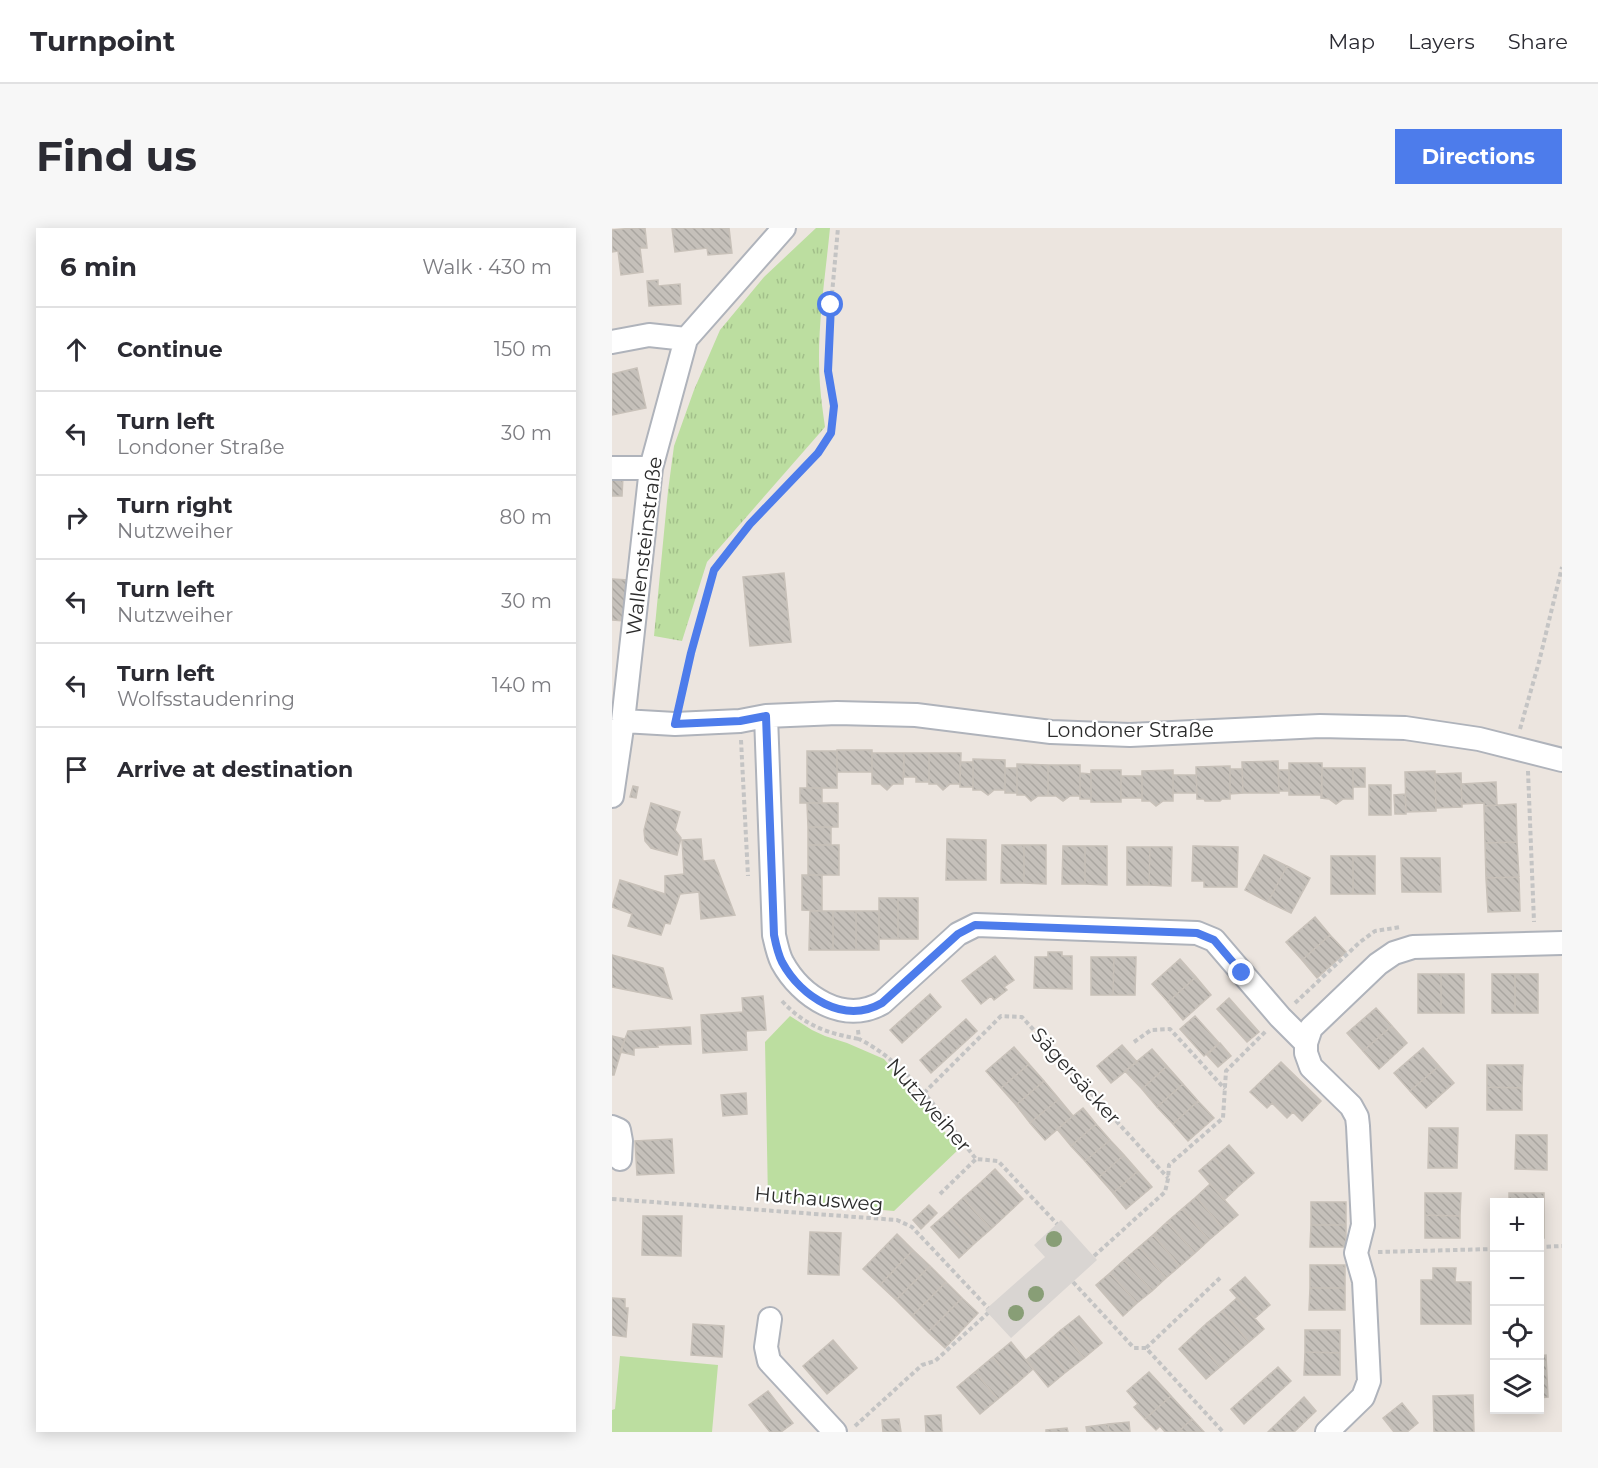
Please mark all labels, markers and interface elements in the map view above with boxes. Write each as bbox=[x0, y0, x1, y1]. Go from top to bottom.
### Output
text: Turnpoint bbox=[30, 24, 175, 58]
text: Map bbox=[1328, 29, 1375, 54]
text: Layers bbox=[1408, 29, 1475, 54]
text: Share bbox=[1508, 29, 1568, 54]
button: Directions bbox=[1395, 129, 1562, 184]
text: Find us bbox=[36, 130, 197, 182]
text: 6 min bbox=[60, 251, 137, 283]
text: Walk · 430 m bbox=[422, 255, 552, 279]
route start bbox=[817, 291, 843, 317]
icon: ahead bbox=[60, 333, 93, 366]
text: Continue bbox=[117, 336, 223, 363]
text: 150 m bbox=[494, 337, 552, 361]
text: Turn left bbox=[117, 408, 215, 435]
icon: left bbox=[60, 417, 93, 450]
text: 30 m bbox=[501, 421, 552, 445]
text: Londoner Straße bbox=[117, 435, 285, 459]
street label: Wallensteinstraße bbox=[621, 455, 667, 637]
text: Turn right bbox=[117, 492, 232, 519]
icon: right bbox=[60, 501, 93, 534]
text: 80 m bbox=[500, 505, 552, 529]
text: Nutzweiher bbox=[117, 519, 233, 543]
text: Turn left bbox=[117, 576, 215, 603]
icon: left bbox=[60, 585, 93, 618]
text: 30 m bbox=[501, 589, 552, 613]
text: Nutzweiher bbox=[117, 603, 233, 627]
text: Turn left bbox=[117, 660, 215, 687]
icon: left bbox=[60, 669, 93, 702]
text: 140 m bbox=[492, 673, 552, 697]
text: Wolfsstaudenring bbox=[117, 687, 295, 711]
street label: Londoner Straße bbox=[1046, 718, 1214, 742]
icon: arrive bbox=[60, 753, 93, 786]
text: Arrive at destination bbox=[117, 756, 353, 783]
route end bbox=[1228, 959, 1254, 985]
street label: Sägersäcker bbox=[1026, 1023, 1126, 1129]
street label: Nutzweiher bbox=[882, 1053, 976, 1157]
street label: Huthausweg bbox=[754, 1181, 884, 1217]
map controls bbox=[1490, 1198, 1544, 1414]
button: + bbox=[1490, 1198, 1544, 1252]
button: − bbox=[1490, 1252, 1544, 1306]
button: locate bbox=[1490, 1306, 1544, 1360]
button: layers bbox=[1490, 1360, 1544, 1414]

